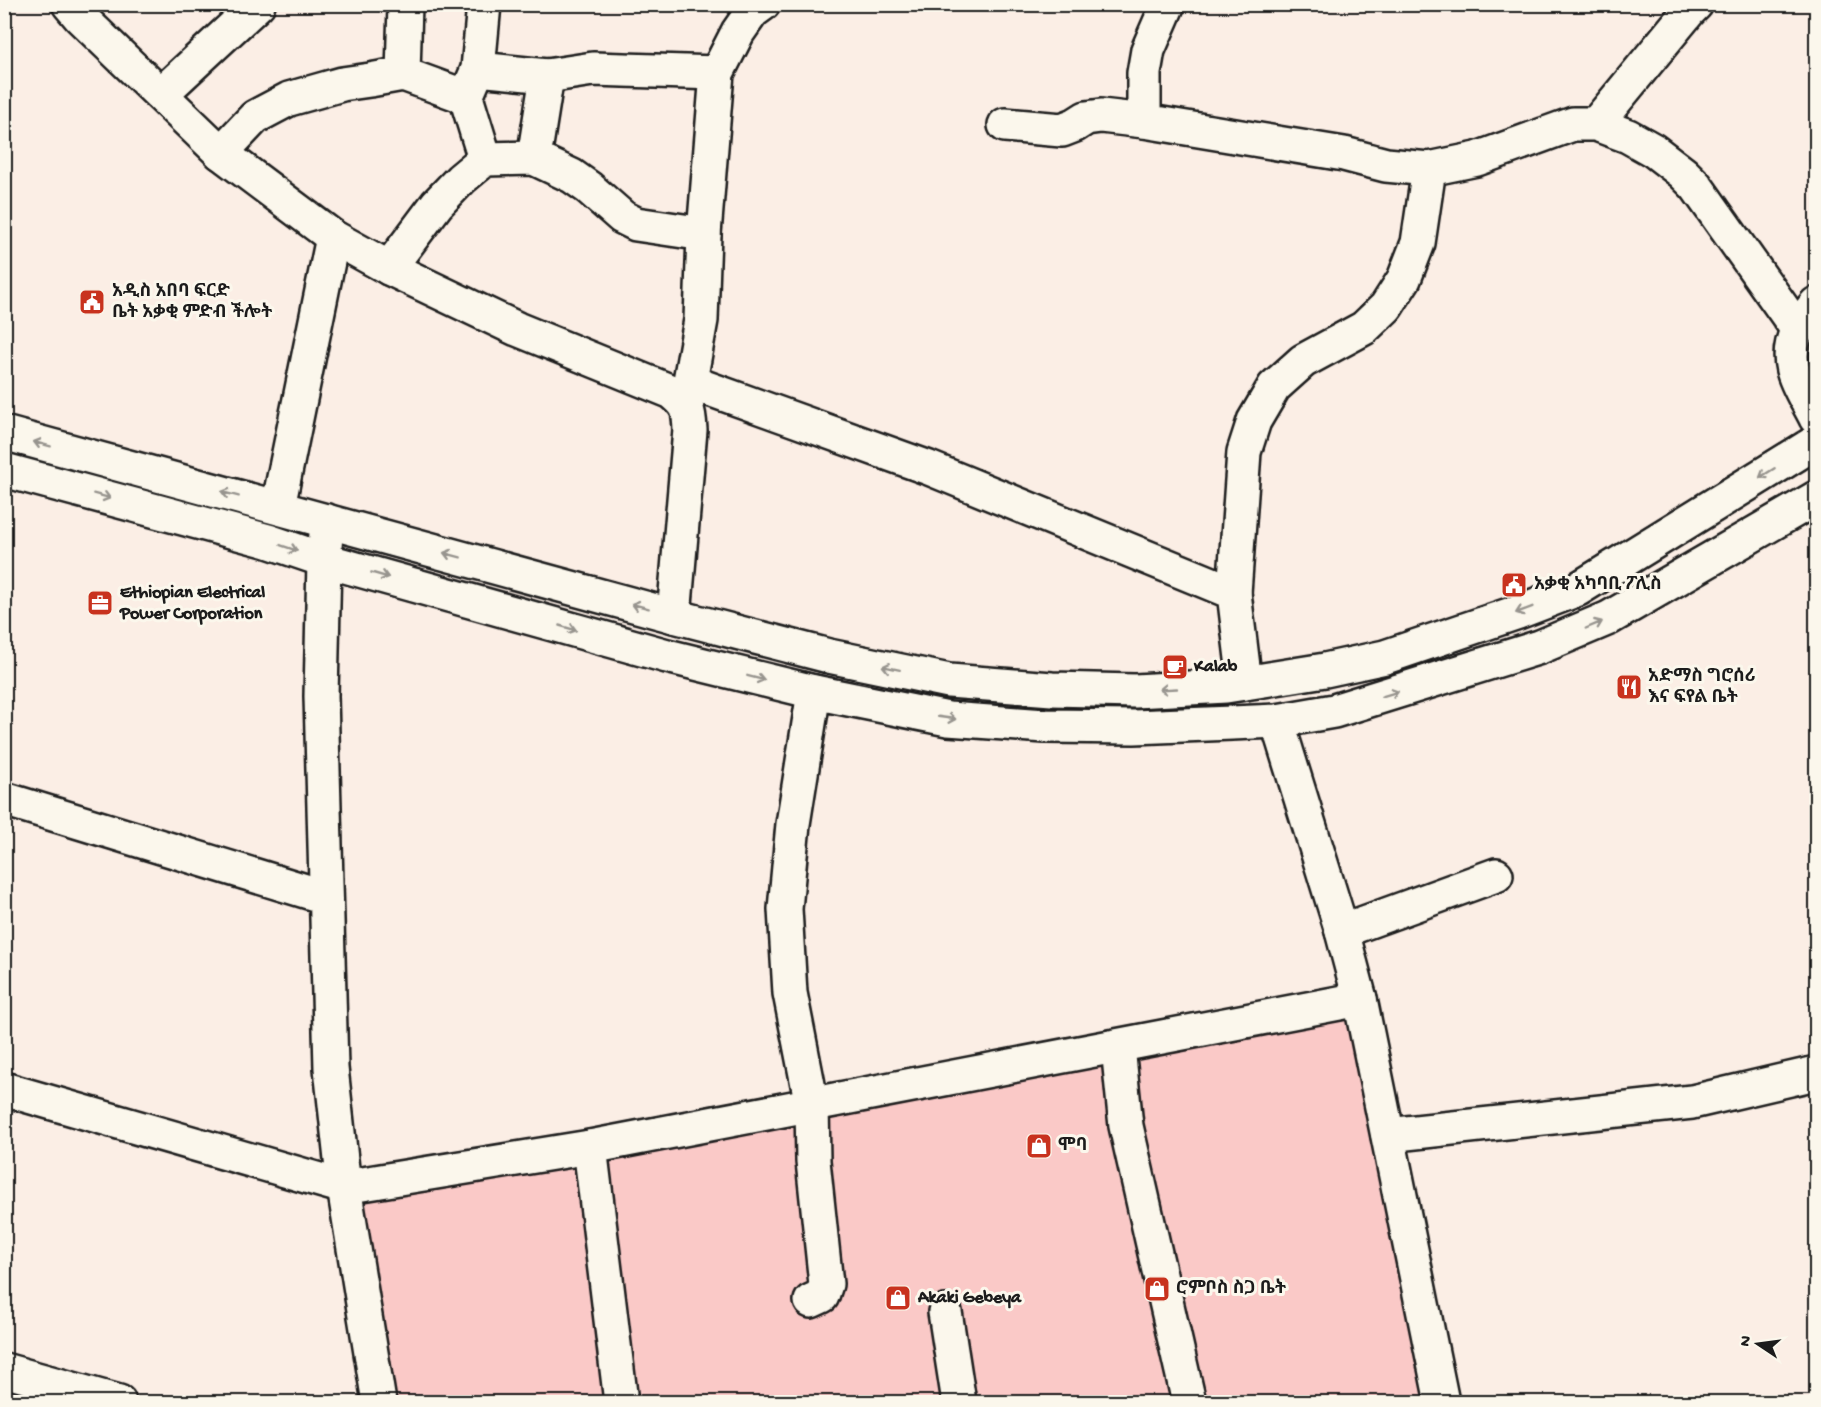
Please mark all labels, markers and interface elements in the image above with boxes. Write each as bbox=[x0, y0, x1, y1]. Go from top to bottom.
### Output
place label: አዲስ አበባ ፍርድ ቤት አቃቂ ምድብ ችሎት bbox=[112, 282, 272, 324]
public building icon: አዲስ አበባ ፍርድ ቤት አቃቂ ምድብ ችሎት bbox=[77, 287, 107, 317]
one-way arrow bbox=[33, 437, 52, 449]
one-way arrow bbox=[1759, 467, 1776, 479]
one-way arrow bbox=[221, 488, 240, 500]
one-way arrow bbox=[92, 491, 111, 502]
one-way arrow bbox=[279, 543, 298, 554]
one-way arrow bbox=[443, 549, 462, 560]
one-way arrow bbox=[370, 570, 389, 582]
public building icon: አቃቂ አካባቢ ፖሊስ bbox=[1499, 570, 1529, 600]
place label: አቃቂ አካባቢ ፖሊስ bbox=[1534, 575, 1662, 596]
place label: Ethiopian Electrical Power Corporation bbox=[119, 583, 265, 625]
office icon: Ethiopian Electrical Power Corporation bbox=[85, 588, 115, 618]
one-way arrow bbox=[631, 600, 650, 611]
one-way arrow bbox=[1515, 605, 1534, 616]
one-way arrow bbox=[1585, 619, 1603, 630]
one-way arrow bbox=[558, 623, 577, 634]
cafe icon: Kalab bbox=[1160, 652, 1190, 682]
place label: Kalab bbox=[1193, 657, 1238, 678]
one-way arrow bbox=[881, 662, 900, 674]
place label: አድማስ ግሮሰሪ እና ፍየል ቤት bbox=[1648, 667, 1755, 709]
restaurant icon: አድማስ ግሮሰሪ እና ፍየል ቤት bbox=[1614, 672, 1644, 702]
one-way arrow bbox=[746, 673, 765, 685]
one-way arrow bbox=[1158, 684, 1178, 695]
one-way arrow bbox=[1380, 688, 1399, 699]
one-way arrow bbox=[937, 713, 956, 724]
shop icon: ሞባ bbox=[1024, 1131, 1054, 1161]
place label: ሞባ bbox=[1058, 1136, 1087, 1157]
shop icon: ሮምቦስ ስጋ ቤት bbox=[1142, 1274, 1172, 1304]
place label: ሮምቦስ ስጋ ቤት bbox=[1176, 1278, 1286, 1300]
shop icon: Akaki Gebeya bbox=[883, 1283, 913, 1313]
place label: Akaki Gebeya bbox=[917, 1288, 1022, 1309]
north arrow bbox=[1728, 1314, 1788, 1374]
text: N bbox=[1736, 1334, 1757, 1349]

